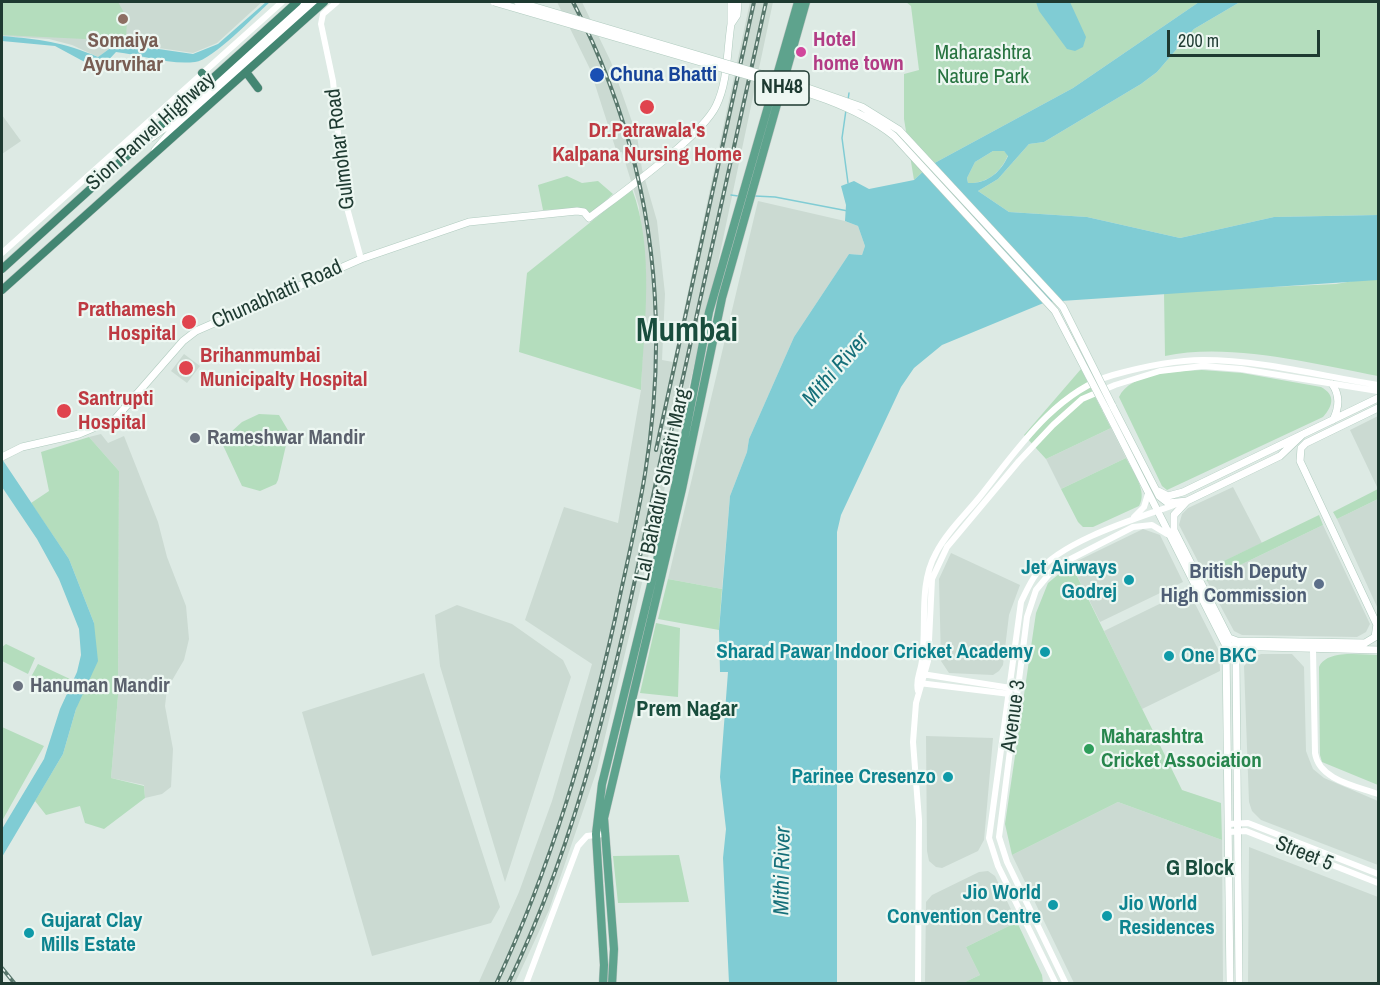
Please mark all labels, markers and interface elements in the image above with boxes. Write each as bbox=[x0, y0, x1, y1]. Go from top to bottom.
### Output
marker: Somaiya Ayurvihar bbox=[116, 12, 130, 26]
scale bar bbox=[1170, 18, 1323, 56]
place label: Hotel home town bbox=[813, 27, 904, 77]
place label: Somaiya Ayurvihar bbox=[83, 28, 163, 78]
text: 200 m bbox=[1178, 28, 1219, 53]
park label: Maharashtra Nature Park bbox=[935, 40, 1031, 90]
marker: Hotel home town bbox=[794, 45, 808, 59]
place label: Chuna Bhatti bbox=[610, 62, 717, 88]
marker: Chuna Bhatti bbox=[588, 66, 606, 84]
street label: Sion Panvel Highway bbox=[81, 68, 221, 196]
road number: NH48 bbox=[755, 71, 809, 105]
street label: Gulmohar Road bbox=[321, 87, 361, 211]
marker: Dr.Patrawala's Kalpana Nursing Home bbox=[638, 98, 656, 116]
place label: Dr.Patrawala's Kalpana Nursing Home bbox=[552, 118, 742, 168]
street label: Chunabhatti Road bbox=[208, 255, 346, 335]
place label: Prathamesh Hospital bbox=[77, 297, 176, 347]
district label: Mumbai bbox=[636, 312, 738, 352]
marker: Prathamesh Hospital bbox=[180, 313, 198, 331]
water label: Mithi River bbox=[797, 328, 875, 412]
place label: Brihanmumbai Municipalty Hospital bbox=[200, 343, 367, 393]
marker: Brihanmumbai Municipalty Hospital bbox=[177, 359, 195, 377]
place label: Santrupti Hospital bbox=[78, 386, 154, 436]
street label: Lal Bahadur Shastri Marg bbox=[630, 386, 696, 584]
marker: Santrupti Hospital bbox=[55, 402, 73, 420]
place label: Rameshwar Mandir bbox=[207, 425, 365, 451]
marker: Rameshwar Mandir bbox=[188, 431, 202, 445]
place label: Jet Airways Godrej bbox=[1021, 555, 1117, 605]
place label: British Deputy High Commission bbox=[1161, 559, 1307, 609]
marker: Jet Airways Godrej bbox=[1122, 573, 1136, 587]
marker: British Deputy High Commission bbox=[1312, 577, 1326, 591]
place label: Sharad Pawar Indoor Cricket Academy bbox=[716, 639, 1033, 665]
place label: One BKC bbox=[1181, 643, 1257, 669]
marker: Sharad Pawar Indoor Cricket Academy bbox=[1038, 645, 1052, 659]
marker: One BKC bbox=[1162, 649, 1176, 663]
place label: Hanuman Mandir bbox=[30, 673, 170, 699]
street label: Avenue 3 bbox=[996, 678, 1032, 754]
marker: Hanuman Mandir bbox=[11, 679, 25, 693]
district label: Prem Nagar bbox=[636, 697, 738, 723]
place label: Maharashtra Cricket Association bbox=[1101, 724, 1262, 774]
marker: Maharashtra Cricket Association bbox=[1082, 742, 1096, 756]
place label: Parinee Cresenzo bbox=[791, 764, 936, 790]
marker: Parinee Cresenzo bbox=[941, 770, 955, 784]
water label: Mithi River bbox=[769, 827, 797, 915]
street label: Street 5 bbox=[1271, 831, 1337, 877]
district label: G Block bbox=[1166, 856, 1234, 882]
place label: Jio World Convention Centre bbox=[887, 880, 1041, 930]
place label: Jio World Residences bbox=[1119, 891, 1215, 941]
marker: Jio World Convention Centre bbox=[1046, 898, 1060, 912]
place label: Gujarat Clay Mills Estate bbox=[41, 908, 142, 958]
marker: Jio World Residences bbox=[1100, 909, 1114, 923]
marker: Gujarat Clay Mills Estate bbox=[22, 926, 36, 940]

